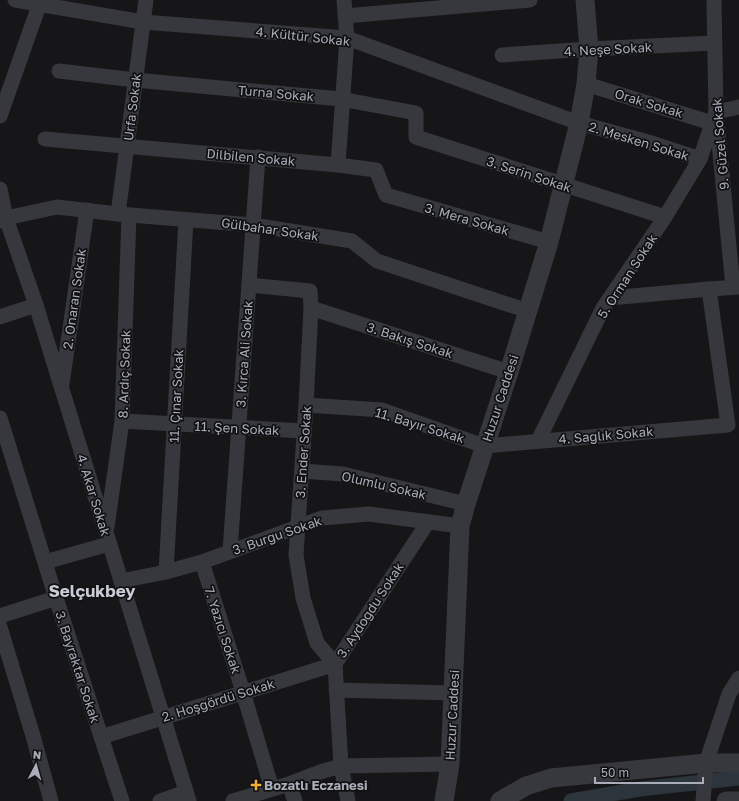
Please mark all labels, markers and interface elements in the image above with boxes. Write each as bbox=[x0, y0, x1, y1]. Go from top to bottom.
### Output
street label: 4. Kültür Sokak bbox=[255, 23, 352, 49]
street label: 4. Neşe Sokak bbox=[564, 39, 653, 59]
street label: Urfa Sokak bbox=[120, 72, 144, 142]
street label: Turna Sokak bbox=[237, 82, 315, 104]
street label: Orak Sokak bbox=[613, 85, 686, 121]
street label: 9. Güzel Sokak bbox=[708, 97, 732, 190]
street label: 2. Mesken Sokak bbox=[587, 118, 692, 164]
street label: Dilbilen Sokak bbox=[206, 145, 297, 169]
street label: 3. Serin Sokak bbox=[484, 153, 574, 195]
street label: 3. Mera Sokak bbox=[423, 199, 512, 239]
street label: Gülbahar Sokak bbox=[220, 214, 320, 244]
street label: 5. Orman Sokak bbox=[594, 230, 661, 321]
street label: 2. Onaran Sokak bbox=[59, 247, 89, 350]
street label: 3. Kırca Ali Sokak bbox=[232, 299, 256, 408]
street label: 3. Bakış Sokak bbox=[365, 319, 456, 362]
street label: 8. Ardıç Sokak bbox=[114, 329, 134, 419]
street label: 11. Çınar Sokak bbox=[166, 348, 186, 443]
street label: Huzur Caddesi bbox=[478, 352, 522, 444]
street label: 11. Bayır Sokak bbox=[373, 404, 467, 446]
street label: 3. Ender Sokak bbox=[292, 405, 314, 499]
street label: 11. Şen Sokak bbox=[194, 418, 280, 438]
street label: 4. Sağlık Sokak bbox=[558, 423, 655, 447]
street label: 4. Akar Sokak bbox=[74, 452, 114, 538]
street label: Olumlu Sokak bbox=[340, 467, 429, 503]
street label: 3. Burgu Sokak bbox=[230, 512, 324, 558]
street label: 3. Aydoğdu Sokak bbox=[333, 559, 407, 661]
district label: Selçukbey bbox=[48, 580, 136, 601]
street label: 7. Yazıcı Sokak bbox=[201, 584, 245, 676]
street label: 3. Bayraktar Sokak bbox=[52, 609, 104, 726]
street label: Huzur Caddesi bbox=[442, 669, 462, 761]
street label: 2. Hoşgördü Sokak bbox=[160, 675, 277, 725]
north arrow bbox=[16, 745, 56, 785]
text: N bbox=[32, 748, 42, 761]
scale bar bbox=[595, 759, 703, 785]
text: 50 m bbox=[601, 765, 629, 780]
place label: Bozatlı Eczanesi bbox=[264, 777, 368, 793]
marker: Bozatlı Eczanesi bbox=[251, 780, 261, 790]

